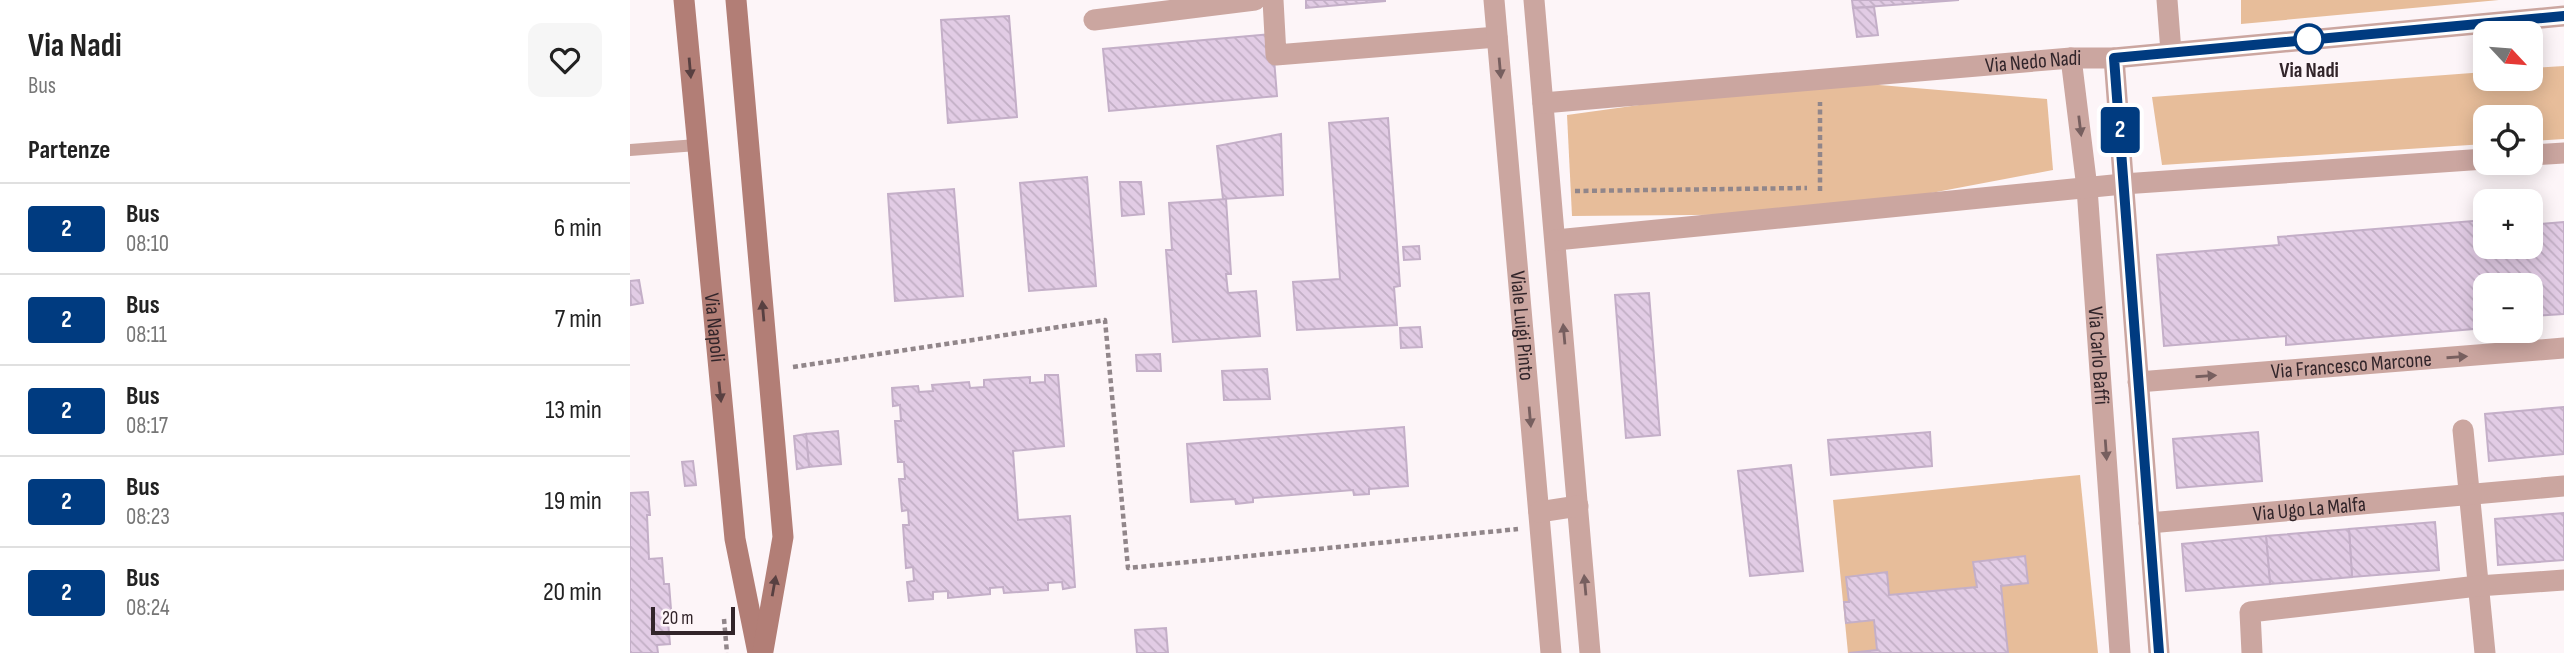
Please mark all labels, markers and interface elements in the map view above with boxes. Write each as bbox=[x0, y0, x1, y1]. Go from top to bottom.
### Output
north arrow bbox=[2473, 21, 2543, 91]
map controls bbox=[2473, 21, 2543, 343]
button: heart bbox=[528, 23, 602, 97]
marker: Via Nadi bbox=[2294, 24, 2324, 54]
text: Via Nadi bbox=[28, 26, 122, 66]
street label: Via Nedo Nadi bbox=[1984, 46, 2081, 78]
one-way arrow bbox=[685, 57, 696, 79]
one-way arrow bbox=[1495, 57, 1506, 79]
place label: Via Nadi bbox=[2279, 58, 2339, 83]
text: Bus bbox=[28, 72, 56, 100]
button: locate bbox=[2473, 105, 2543, 175]
line badge: 2 bbox=[2097, 107, 2143, 153]
one-way arrow bbox=[2074, 115, 2085, 137]
text: 2 bbox=[2115, 115, 2125, 144]
text: Partenze bbox=[28, 135, 110, 166]
button: + bbox=[2473, 189, 2543, 259]
text: Bus bbox=[126, 199, 160, 230]
text: 6 min bbox=[554, 213, 602, 244]
text: 2 bbox=[61, 214, 72, 243]
text: 08:10 bbox=[126, 230, 169, 258]
street label: Viale Luigi Pinto bbox=[1505, 270, 1539, 382]
button: − bbox=[2473, 273, 2543, 343]
text: Bus bbox=[126, 290, 160, 321]
street label: Via Napoli bbox=[699, 292, 730, 363]
one-way arrow bbox=[757, 300, 768, 322]
text: 7 min bbox=[555, 304, 602, 335]
text: 2 bbox=[61, 305, 72, 334]
street label: Via Carlo Baffi bbox=[2082, 306, 2114, 405]
text: 08:11 bbox=[126, 321, 167, 349]
one-way arrow bbox=[1558, 323, 1569, 345]
street label: Via Francesco Marcone bbox=[2270, 347, 2433, 384]
one-way arrow bbox=[2446, 351, 2468, 362]
one-way arrow bbox=[2195, 370, 2217, 381]
text: Bus bbox=[126, 381, 160, 412]
one-way arrow bbox=[715, 381, 726, 403]
text: 13 min bbox=[545, 395, 602, 426]
text: 2 bbox=[61, 396, 72, 425]
one-way arrow bbox=[1525, 406, 1536, 428]
text: 08:17 bbox=[126, 412, 168, 440]
one-way arrow bbox=[2101, 440, 2112, 462]
text: Bus bbox=[126, 472, 160, 503]
text: 19 min bbox=[545, 486, 602, 517]
text: 2 bbox=[61, 487, 72, 516]
street label: Via Ugo La Malfa bbox=[2252, 492, 2367, 527]
text: 08:23 bbox=[126, 503, 170, 531]
text: Bus bbox=[126, 563, 160, 594]
one-way arrow bbox=[1579, 574, 1590, 596]
one-way arrow bbox=[769, 575, 780, 597]
text: 20 min bbox=[543, 577, 602, 608]
text: 2 bbox=[61, 578, 72, 607]
text: 08:24 bbox=[126, 594, 170, 622]
scale bar bbox=[651, 604, 735, 636]
text: 20 m bbox=[662, 607, 694, 630]

